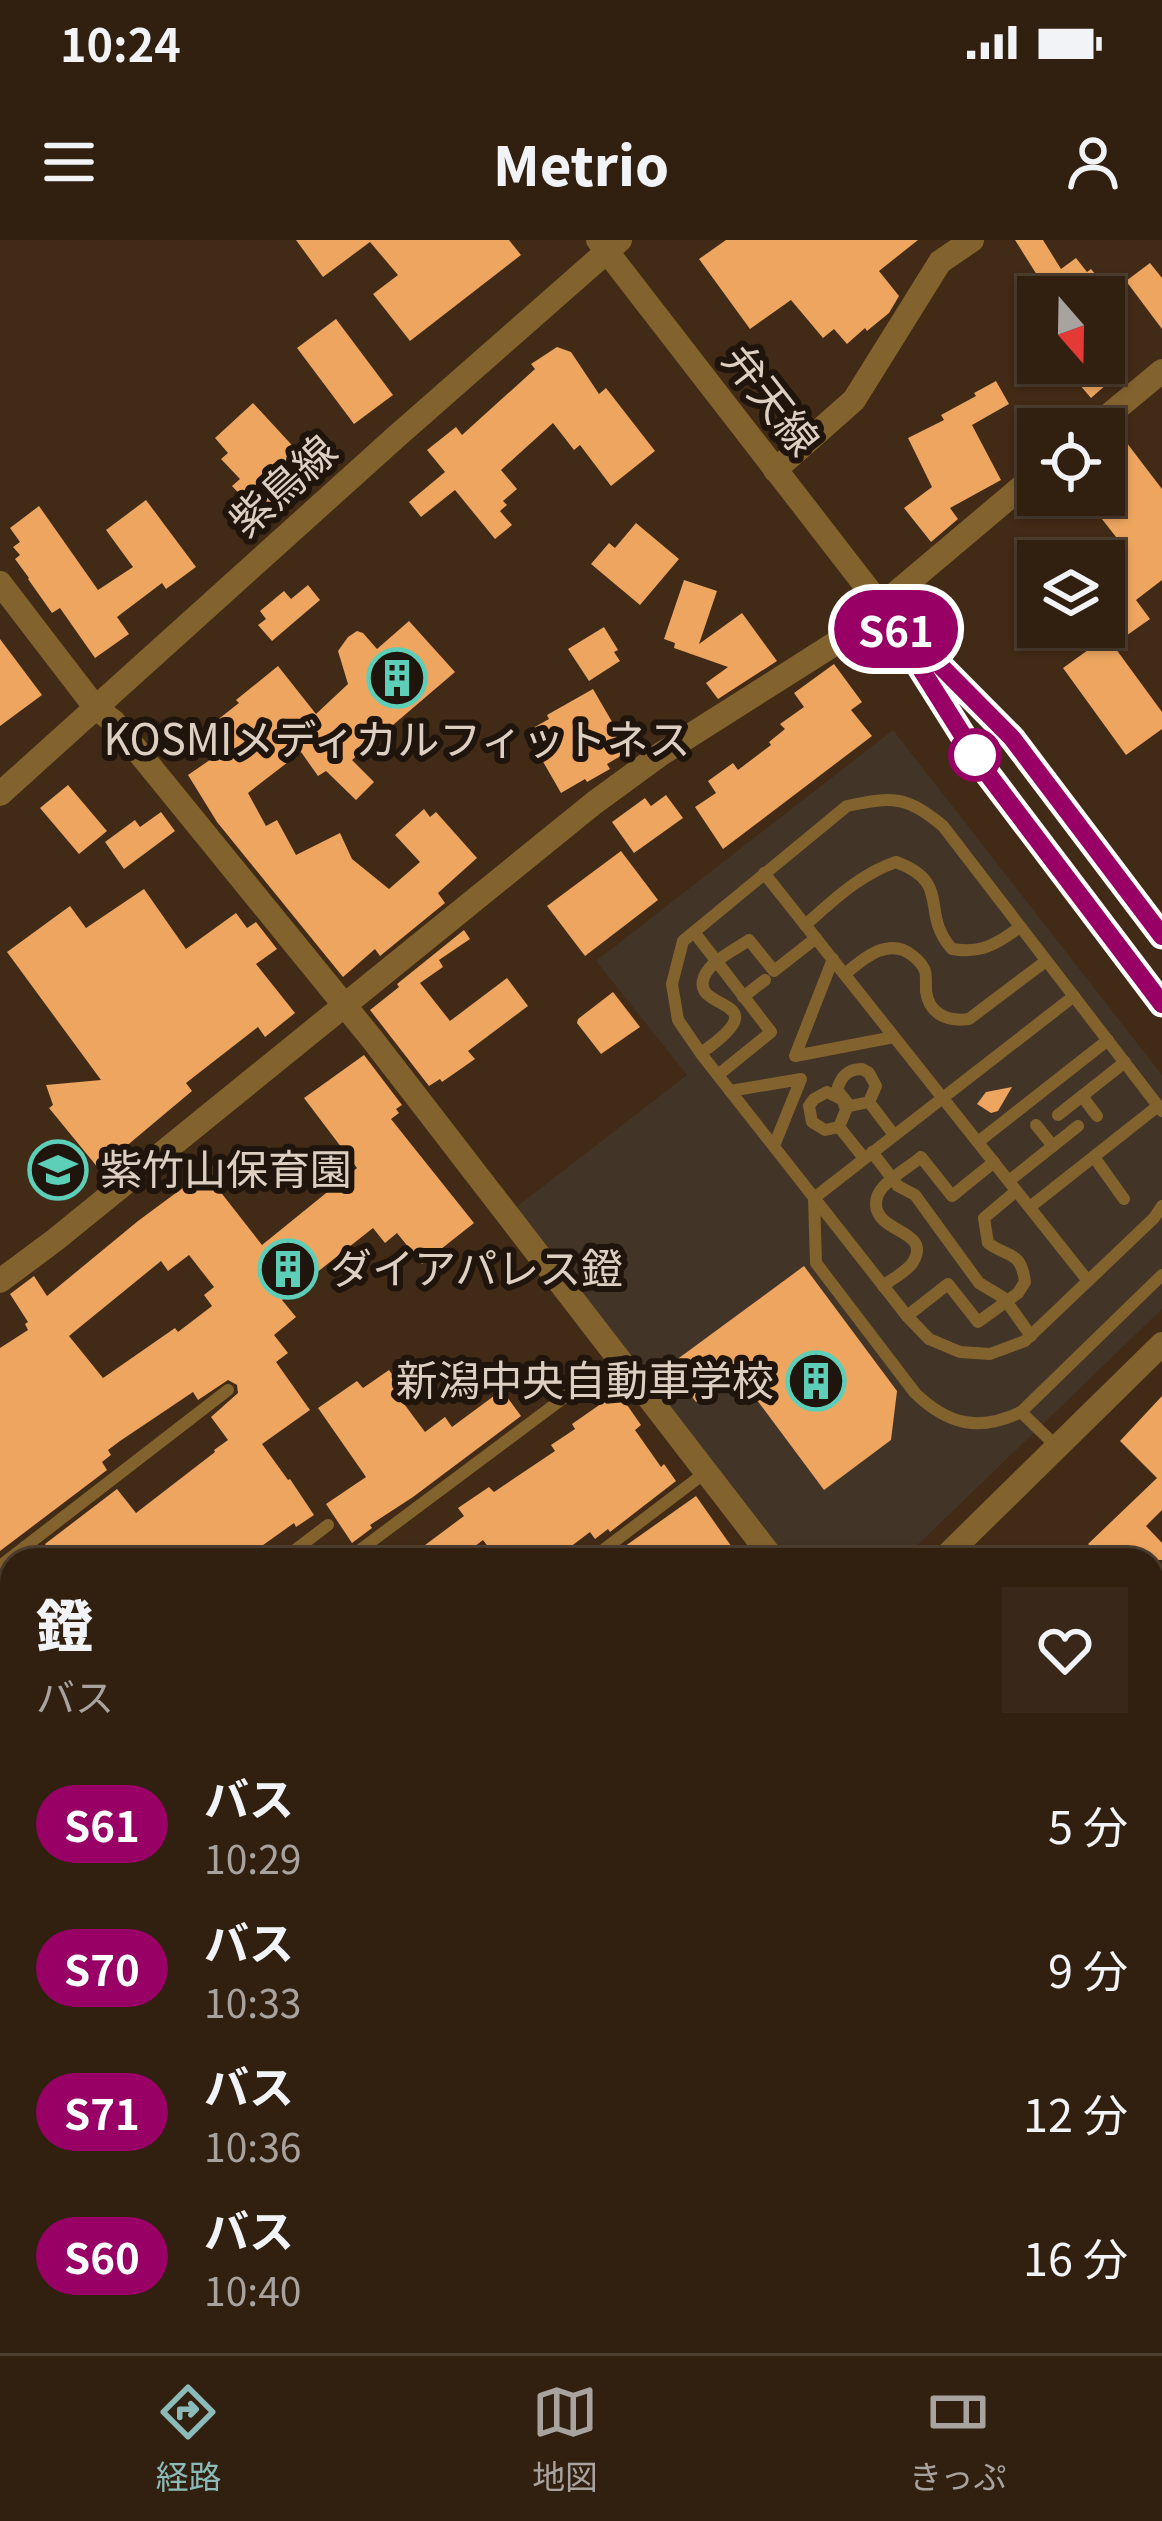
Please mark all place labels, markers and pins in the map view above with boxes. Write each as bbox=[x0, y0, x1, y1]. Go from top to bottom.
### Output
building icon: KOSMIメディカルフィットネス bbox=[366, 647, 428, 709]
place label: KOSMIメディカルフィットネス bbox=[104, 706, 690, 767]
unlabelled marker bbox=[950, 730, 1000, 780]
place label: 紫竹山保育園 bbox=[100, 1136, 352, 1197]
school or university icon: 紫竹山保育園 bbox=[27, 1139, 89, 1201]
place label: ダイアパレス鐙 bbox=[330, 1235, 623, 1296]
building icon: ダイアパレス鐙 bbox=[257, 1238, 319, 1300]
place label: 新潟中央自動車学校 bbox=[396, 1347, 774, 1408]
building icon: 新潟中央自動車学校 bbox=[785, 1350, 847, 1412]

